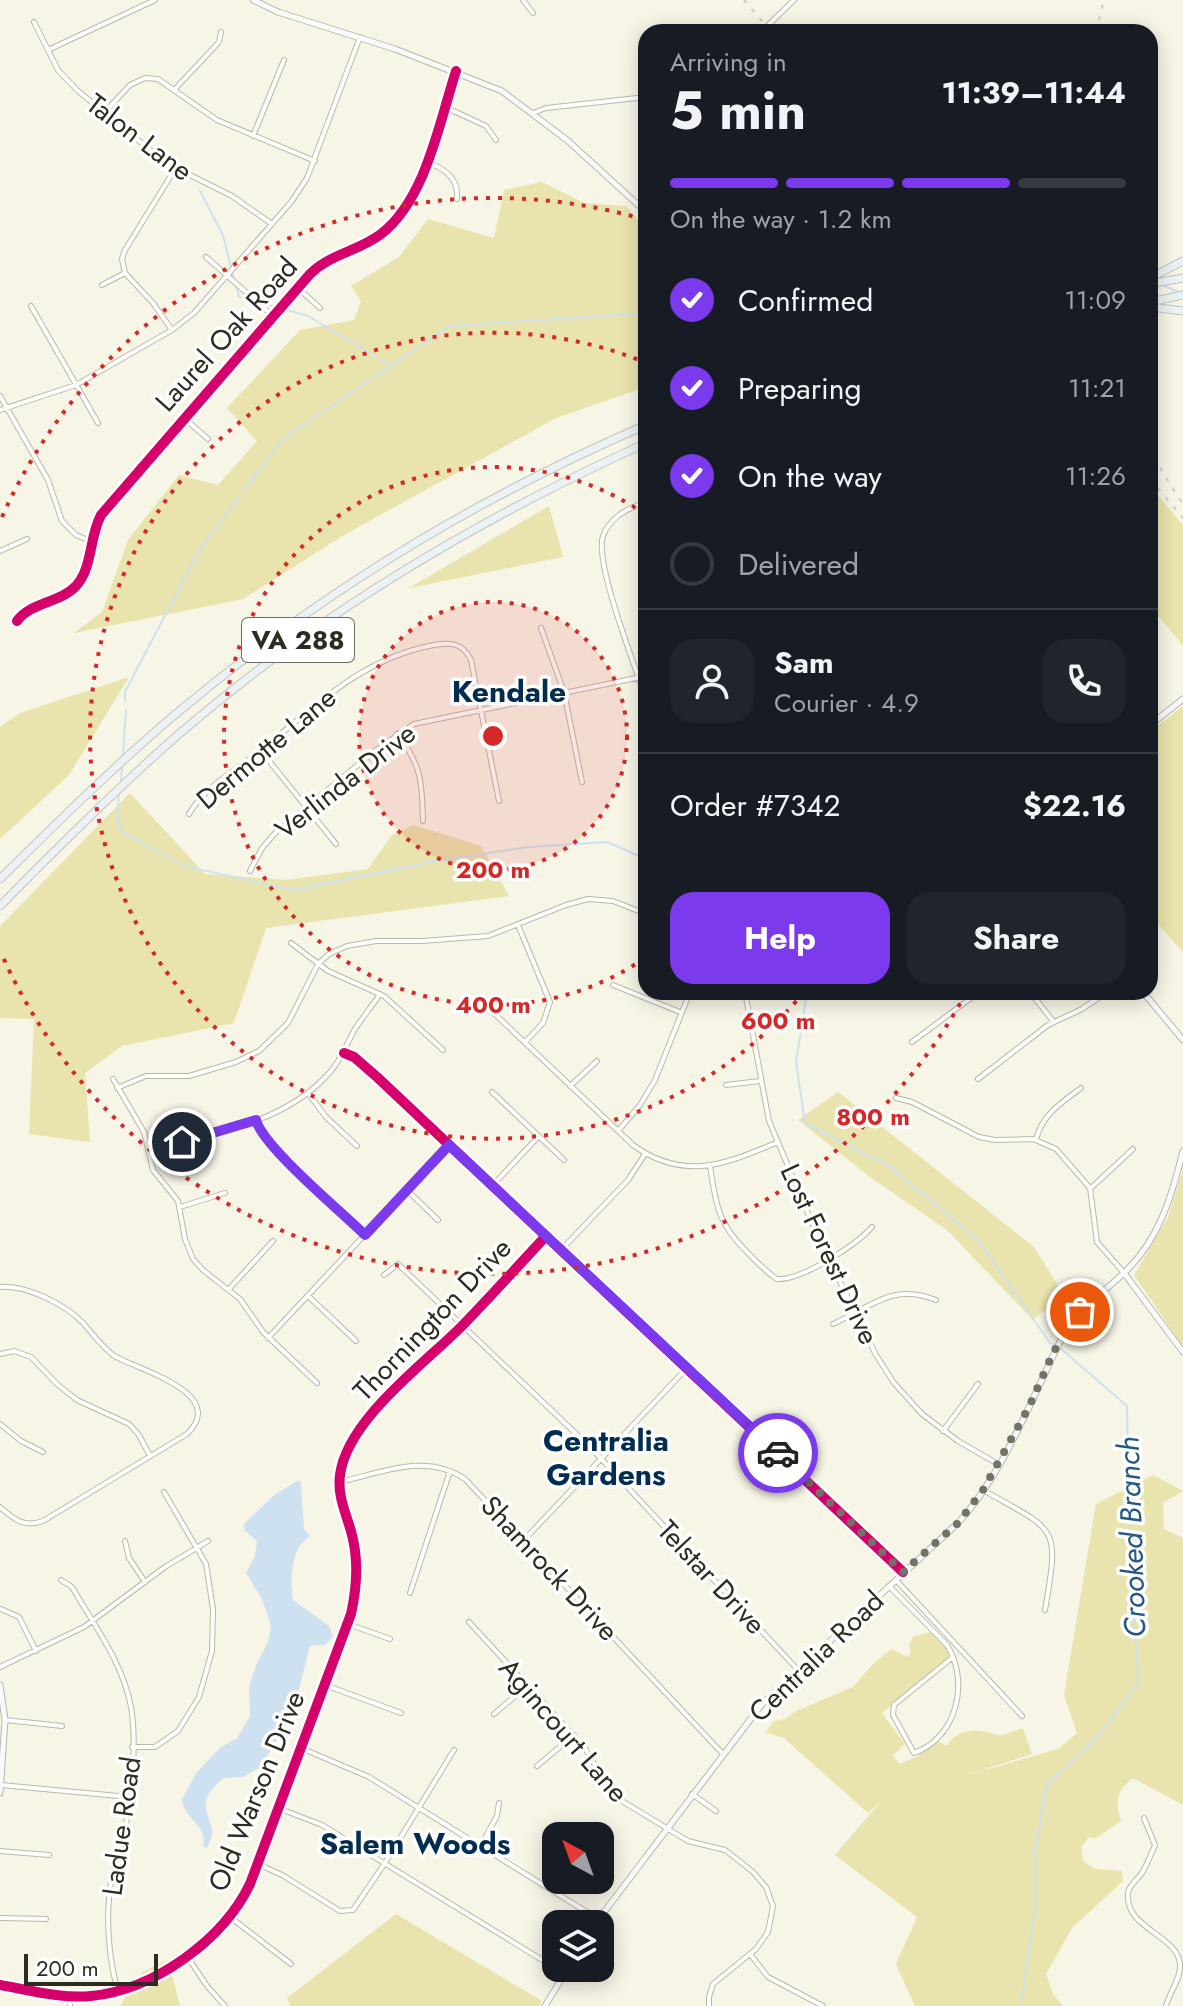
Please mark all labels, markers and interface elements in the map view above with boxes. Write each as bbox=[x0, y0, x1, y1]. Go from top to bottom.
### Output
text: Arriving in bbox=[670, 43, 787, 81]
text: 11:39–11:44 bbox=[942, 71, 1126, 114]
text: 5 min bbox=[670, 73, 806, 149]
street label: Talon Lane bbox=[78, 84, 201, 191]
text: On the way · 1.2 km bbox=[670, 200, 892, 238]
street label: Laurel Oak Road bbox=[146, 248, 307, 421]
icon: check bbox=[670, 278, 714, 322]
text: Confirmed bbox=[738, 279, 873, 322]
text: 11:09 bbox=[1064, 281, 1126, 319]
icon: check bbox=[670, 366, 714, 410]
text: Preparing bbox=[738, 367, 862, 410]
text: 11:21 bbox=[1068, 369, 1126, 407]
icon: check bbox=[670, 454, 714, 498]
text: On the way bbox=[738, 455, 882, 498]
text: 11:26 bbox=[1065, 457, 1126, 495]
text: Delivered bbox=[738, 543, 859, 586]
road number: VA 288 bbox=[242, 618, 354, 662]
button: person bbox=[670, 639, 754, 723]
button: phone bbox=[1042, 639, 1126, 723]
text: Sam bbox=[774, 641, 834, 684]
district label: Kendale bbox=[452, 670, 566, 713]
street label: Dermotte Lane bbox=[187, 678, 345, 819]
text: Courier · 4.9 bbox=[774, 684, 919, 722]
street label: Verlinda Drive bbox=[266, 713, 424, 849]
centre of rings bbox=[479, 722, 507, 750]
text: Order #7342 bbox=[670, 784, 841, 827]
text: $22.16 bbox=[1023, 784, 1126, 827]
text: 200 m bbox=[456, 852, 530, 887]
button: Help bbox=[670, 892, 890, 984]
button: Share bbox=[906, 892, 1126, 984]
text: 400 m bbox=[455, 987, 531, 1022]
text: 600 m bbox=[741, 1003, 815, 1038]
text: 800 m bbox=[836, 1099, 910, 1134]
pin bbox=[148, 1108, 216, 1176]
icon: home bbox=[160, 1120, 204, 1164]
street label: Lost Forest Drive bbox=[770, 1157, 889, 1351]
street label: Thornington Drive bbox=[344, 1229, 521, 1410]
pin bbox=[1046, 1278, 1114, 1346]
icon: bag bbox=[1058, 1290, 1102, 1334]
courier bbox=[738, 1413, 818, 1493]
district label: Centralia Gardens bbox=[543, 1419, 669, 1496]
icon: car bbox=[756, 1431, 800, 1475]
water label: Crooked Branch bbox=[1106, 1436, 1157, 1638]
street label: Shamrock Drive bbox=[471, 1486, 628, 1650]
street label: Telstar Drive bbox=[648, 1511, 775, 1644]
street label: Centralia Road bbox=[739, 1581, 893, 1732]
street label: Agincourt Lane bbox=[489, 1649, 638, 1812]
street label: Old Warson Drive bbox=[198, 1685, 315, 1898]
street label: Ladue Road bbox=[91, 1754, 152, 1898]
district label: Salem Woods bbox=[320, 1822, 510, 1865]
north arrow bbox=[542, 1822, 614, 1894]
map controls bbox=[542, 1822, 614, 1982]
button: layers bbox=[542, 1910, 614, 1982]
scale bar bbox=[24, 1950, 158, 1986]
text: 200 m bbox=[36, 1952, 99, 1984]

